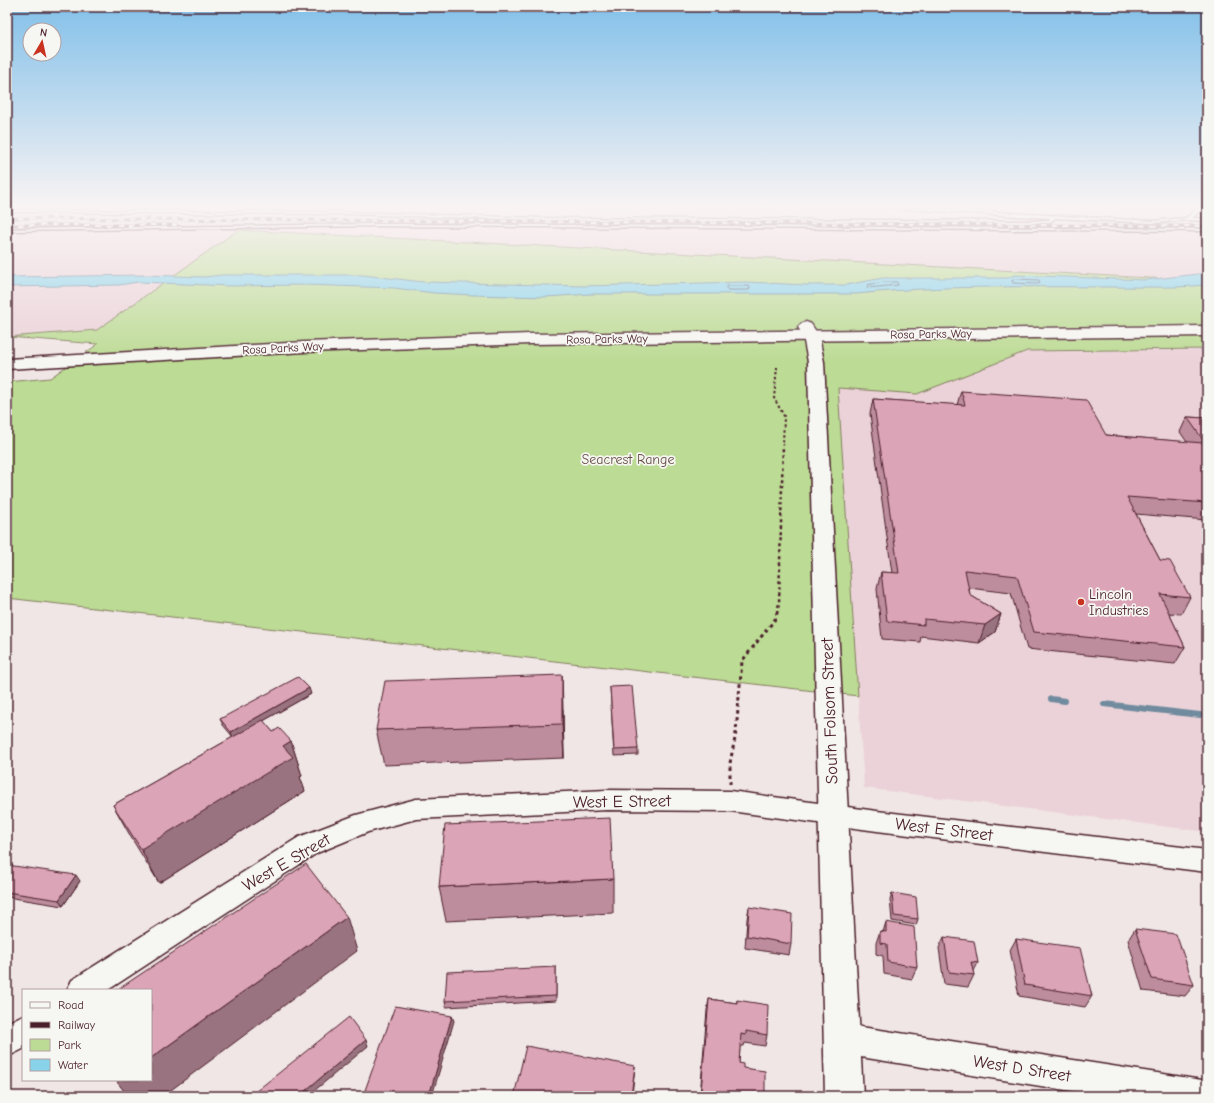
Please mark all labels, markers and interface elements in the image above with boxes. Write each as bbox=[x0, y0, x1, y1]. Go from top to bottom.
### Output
north arrow bbox=[22, 22, 62, 62]
text: N bbox=[39, 26, 48, 40]
street label: Rosa Parks Way bbox=[890, 326, 973, 342]
street label: Rosa Parks Way bbox=[566, 331, 649, 347]
street label: Rosa Parks Way bbox=[242, 339, 325, 357]
park label: Seacrest Range bbox=[581, 451, 675, 468]
place label: Lincoln Industries bbox=[1089, 586, 1148, 619]
marker: Lincoln Industries bbox=[1076, 597, 1086, 607]
street label: South Folsom Street bbox=[817, 636, 842, 785]
street label: West E Street bbox=[573, 791, 672, 812]
street label: West E Street bbox=[894, 814, 995, 845]
street label: West E Street bbox=[239, 829, 335, 895]
legend bbox=[22, 989, 152, 1081]
text: Road bbox=[58, 998, 84, 1012]
text: Railway bbox=[58, 1018, 96, 1032]
text: Park bbox=[58, 1038, 81, 1052]
street label: West D Street bbox=[972, 1051, 1073, 1086]
text: Water bbox=[58, 1058, 88, 1072]

